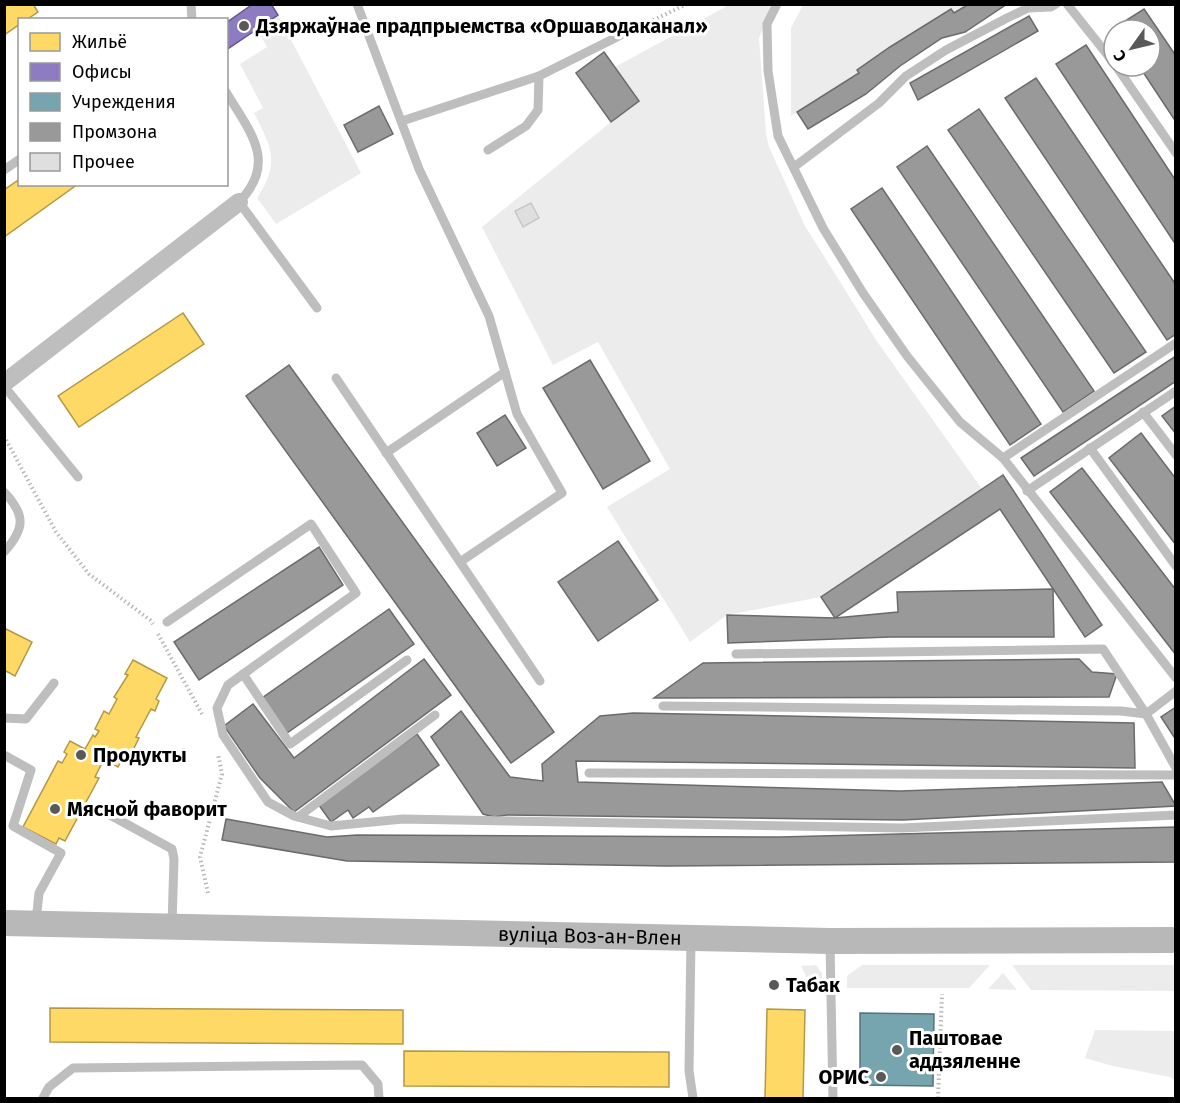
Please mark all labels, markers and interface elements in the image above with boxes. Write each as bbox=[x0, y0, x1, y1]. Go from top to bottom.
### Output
place label: Дзяржаўнае прадпрыемства «Оршаводаканал» bbox=[255, 14, 708, 38]
legend bbox=[18, 18, 228, 186]
north arrow bbox=[1102, 18, 1162, 78]
marker: Дзяржаўнае прадпрыемства «Оршаводаканал» bbox=[237, 19, 251, 33]
text: Жильё bbox=[72, 31, 127, 53]
text: С bbox=[1109, 46, 1130, 65]
text: Офисы bbox=[72, 61, 132, 83]
text: Учреждения bbox=[72, 91, 176, 113]
text: Промзона bbox=[72, 121, 157, 143]
text: Прочее bbox=[72, 151, 135, 173]
place label: Продукты bbox=[93, 743, 187, 767]
marker: Продукты bbox=[74, 748, 88, 762]
place label: Мясной фаворит bbox=[67, 797, 227, 821]
marker: Мясной фаворит bbox=[48, 802, 62, 816]
street label: вуліца Воз-ан-Влен bbox=[498, 922, 682, 950]
place label: Табак bbox=[786, 973, 841, 997]
marker: Табак bbox=[767, 978, 781, 992]
place label: Паштовае аддзяленне bbox=[909, 1026, 1020, 1073]
marker: Паштовае аддзяленне bbox=[890, 1043, 904, 1057]
place label: ОРИС bbox=[818, 1065, 869, 1089]
marker: ОРИС bbox=[874, 1070, 888, 1084]

